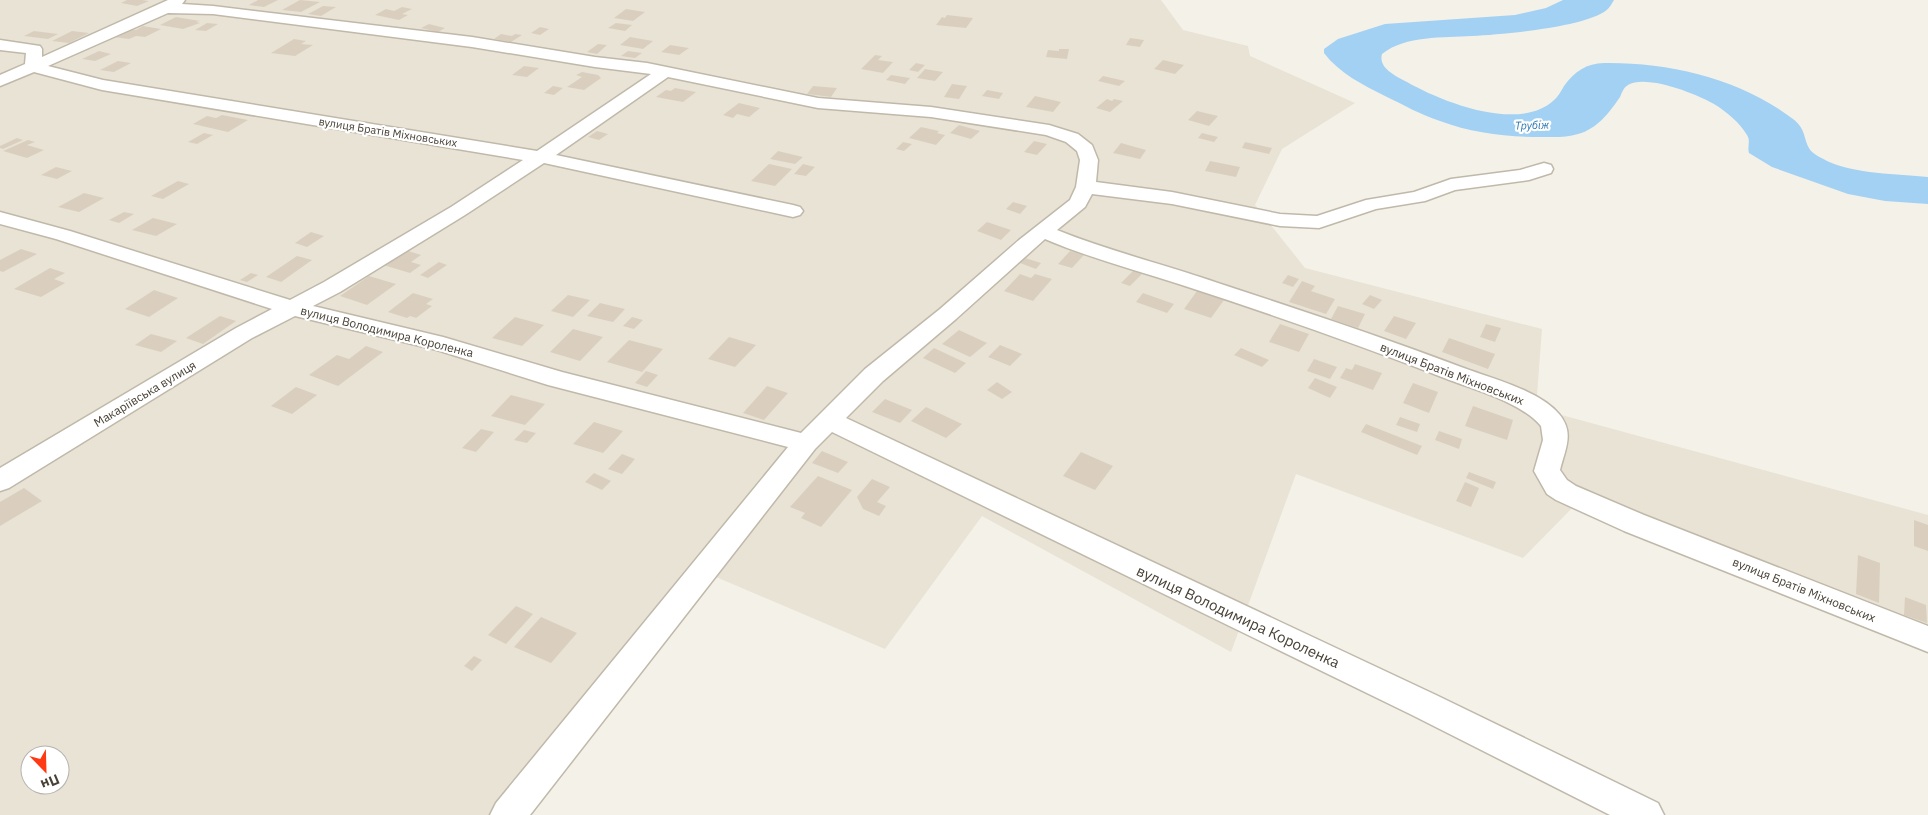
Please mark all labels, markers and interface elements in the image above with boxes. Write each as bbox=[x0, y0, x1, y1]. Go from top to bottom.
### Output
street label: вулиця Братів Міхновських bbox=[318, 114, 459, 150]
water label: Трубіж bbox=[1515, 117, 1550, 133]
street label: вулиця Володимира Короленка bbox=[299, 303, 476, 360]
street label: вулиця Братів Міхновських bbox=[1378, 339, 1526, 408]
street label: Макаріївська вулиця bbox=[91, 357, 199, 430]
street label: вулиця Братів Міхновських bbox=[1730, 554, 1878, 625]
street label: вулиця Володимира Короленка bbox=[1133, 561, 1343, 672]
north arrow bbox=[20, 745, 70, 795]
text: Пн bbox=[38, 770, 62, 794]

